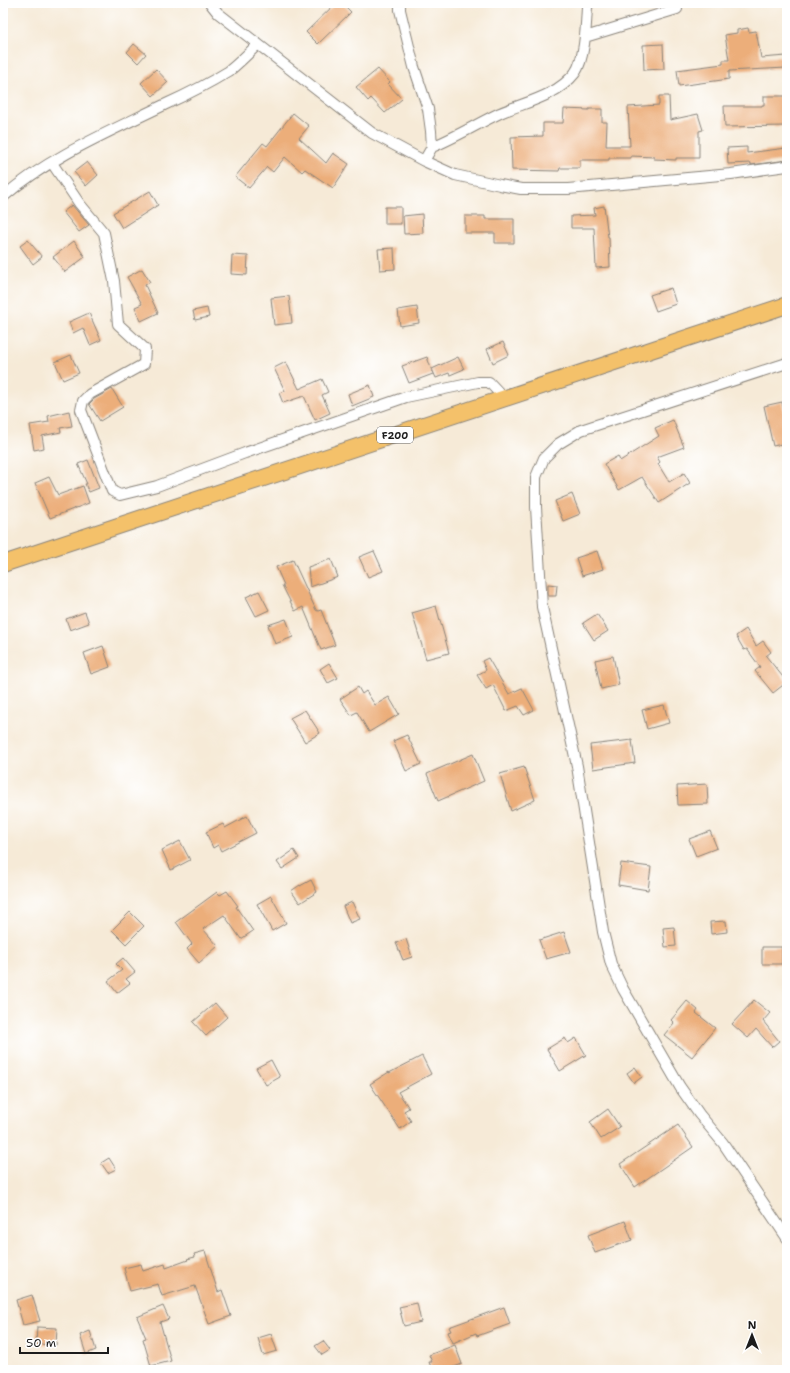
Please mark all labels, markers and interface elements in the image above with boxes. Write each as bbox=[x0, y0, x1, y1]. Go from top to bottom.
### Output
road number: F200 bbox=[377, 427, 413, 443]
north arrow bbox=[732, 1315, 772, 1355]
text: N bbox=[748, 1318, 757, 1333]
scale bar bbox=[20, 1329, 108, 1355]
text: 50 m bbox=[26, 1335, 56, 1351]

